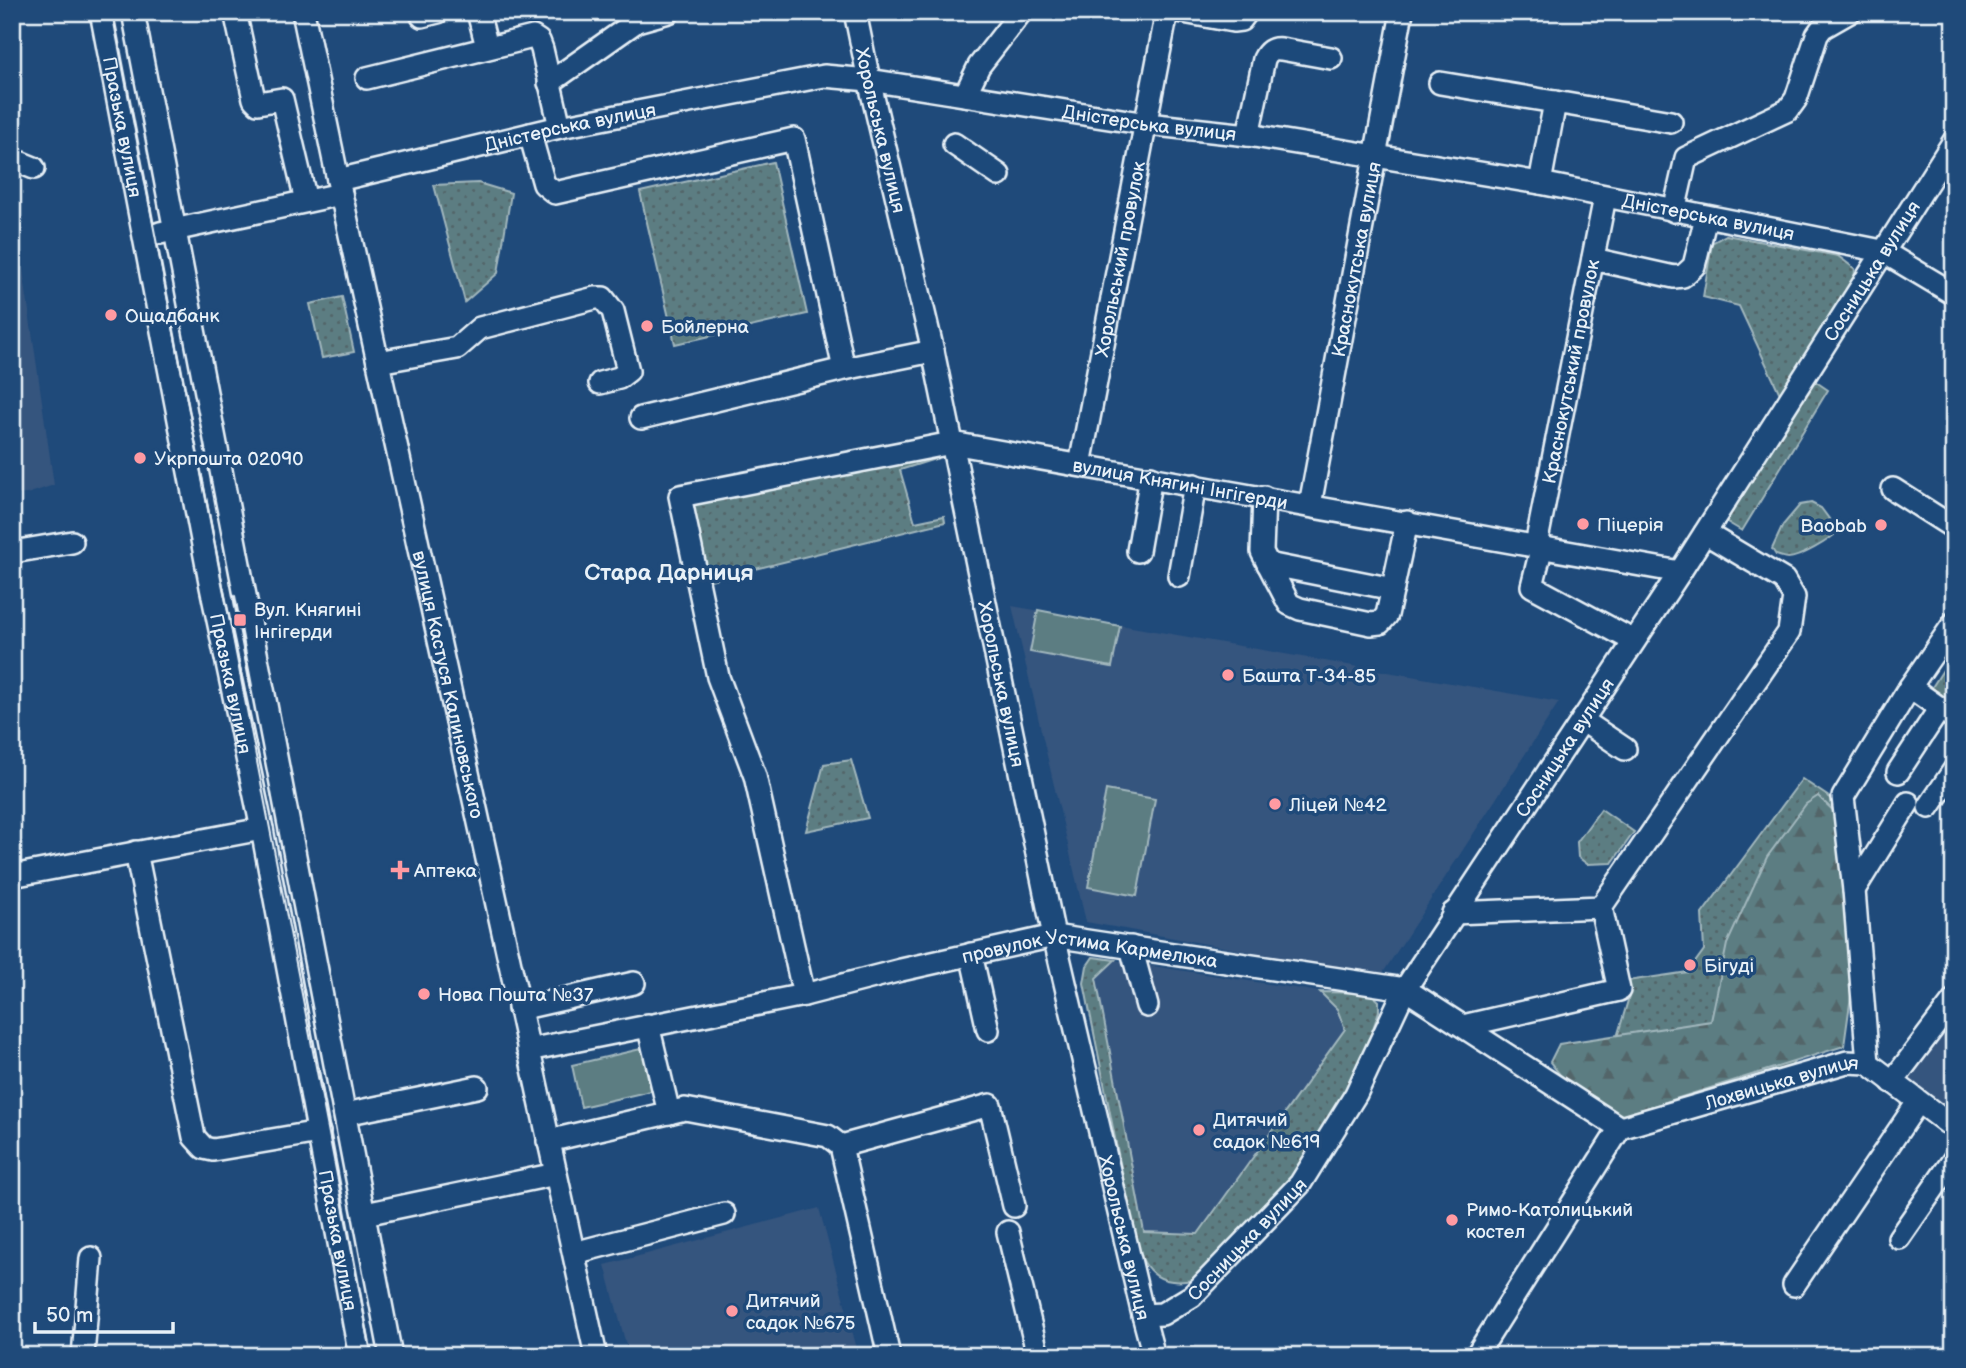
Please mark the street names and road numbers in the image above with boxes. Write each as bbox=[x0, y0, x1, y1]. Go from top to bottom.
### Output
street label: Хорольська вулиця bbox=[850, 46, 910, 215]
street label: Празька вулиця bbox=[97, 55, 146, 199]
street label: Дністерська вулиця bbox=[482, 99, 658, 158]
street label: Дністерська вулиця bbox=[1061, 101, 1237, 147]
street label: Хорольський провулок bbox=[1091, 159, 1151, 359]
street label: Краснокутська вулиця bbox=[1328, 160, 1387, 359]
street label: Дністерська вулиця bbox=[1620, 190, 1796, 246]
street label: Сосницька вулиця bbox=[1820, 197, 1926, 346]
street label: Краснокутський провулок bbox=[1538, 257, 1605, 486]
street label: вулиця Княгині Інгігерди bbox=[1071, 455, 1289, 515]
street label: вулиця Кастуся Калиновського bbox=[407, 549, 488, 821]
street label: Хорольська вулиця bbox=[972, 599, 1029, 769]
street label: Празька вулиця bbox=[204, 612, 256, 756]
street label: Сосницька вулиця bbox=[1511, 674, 1620, 822]
street label: провулок Устима Кармелюка bbox=[960, 925, 1219, 974]
street label: Лохвицька вулиця bbox=[1701, 1052, 1859, 1116]
street label: Хорольська вулиця bbox=[1093, 1153, 1154, 1323]
street label: Празька вулиця bbox=[313, 1168, 361, 1313]
street label: Сосницька вулиця bbox=[1183, 1174, 1312, 1307]

